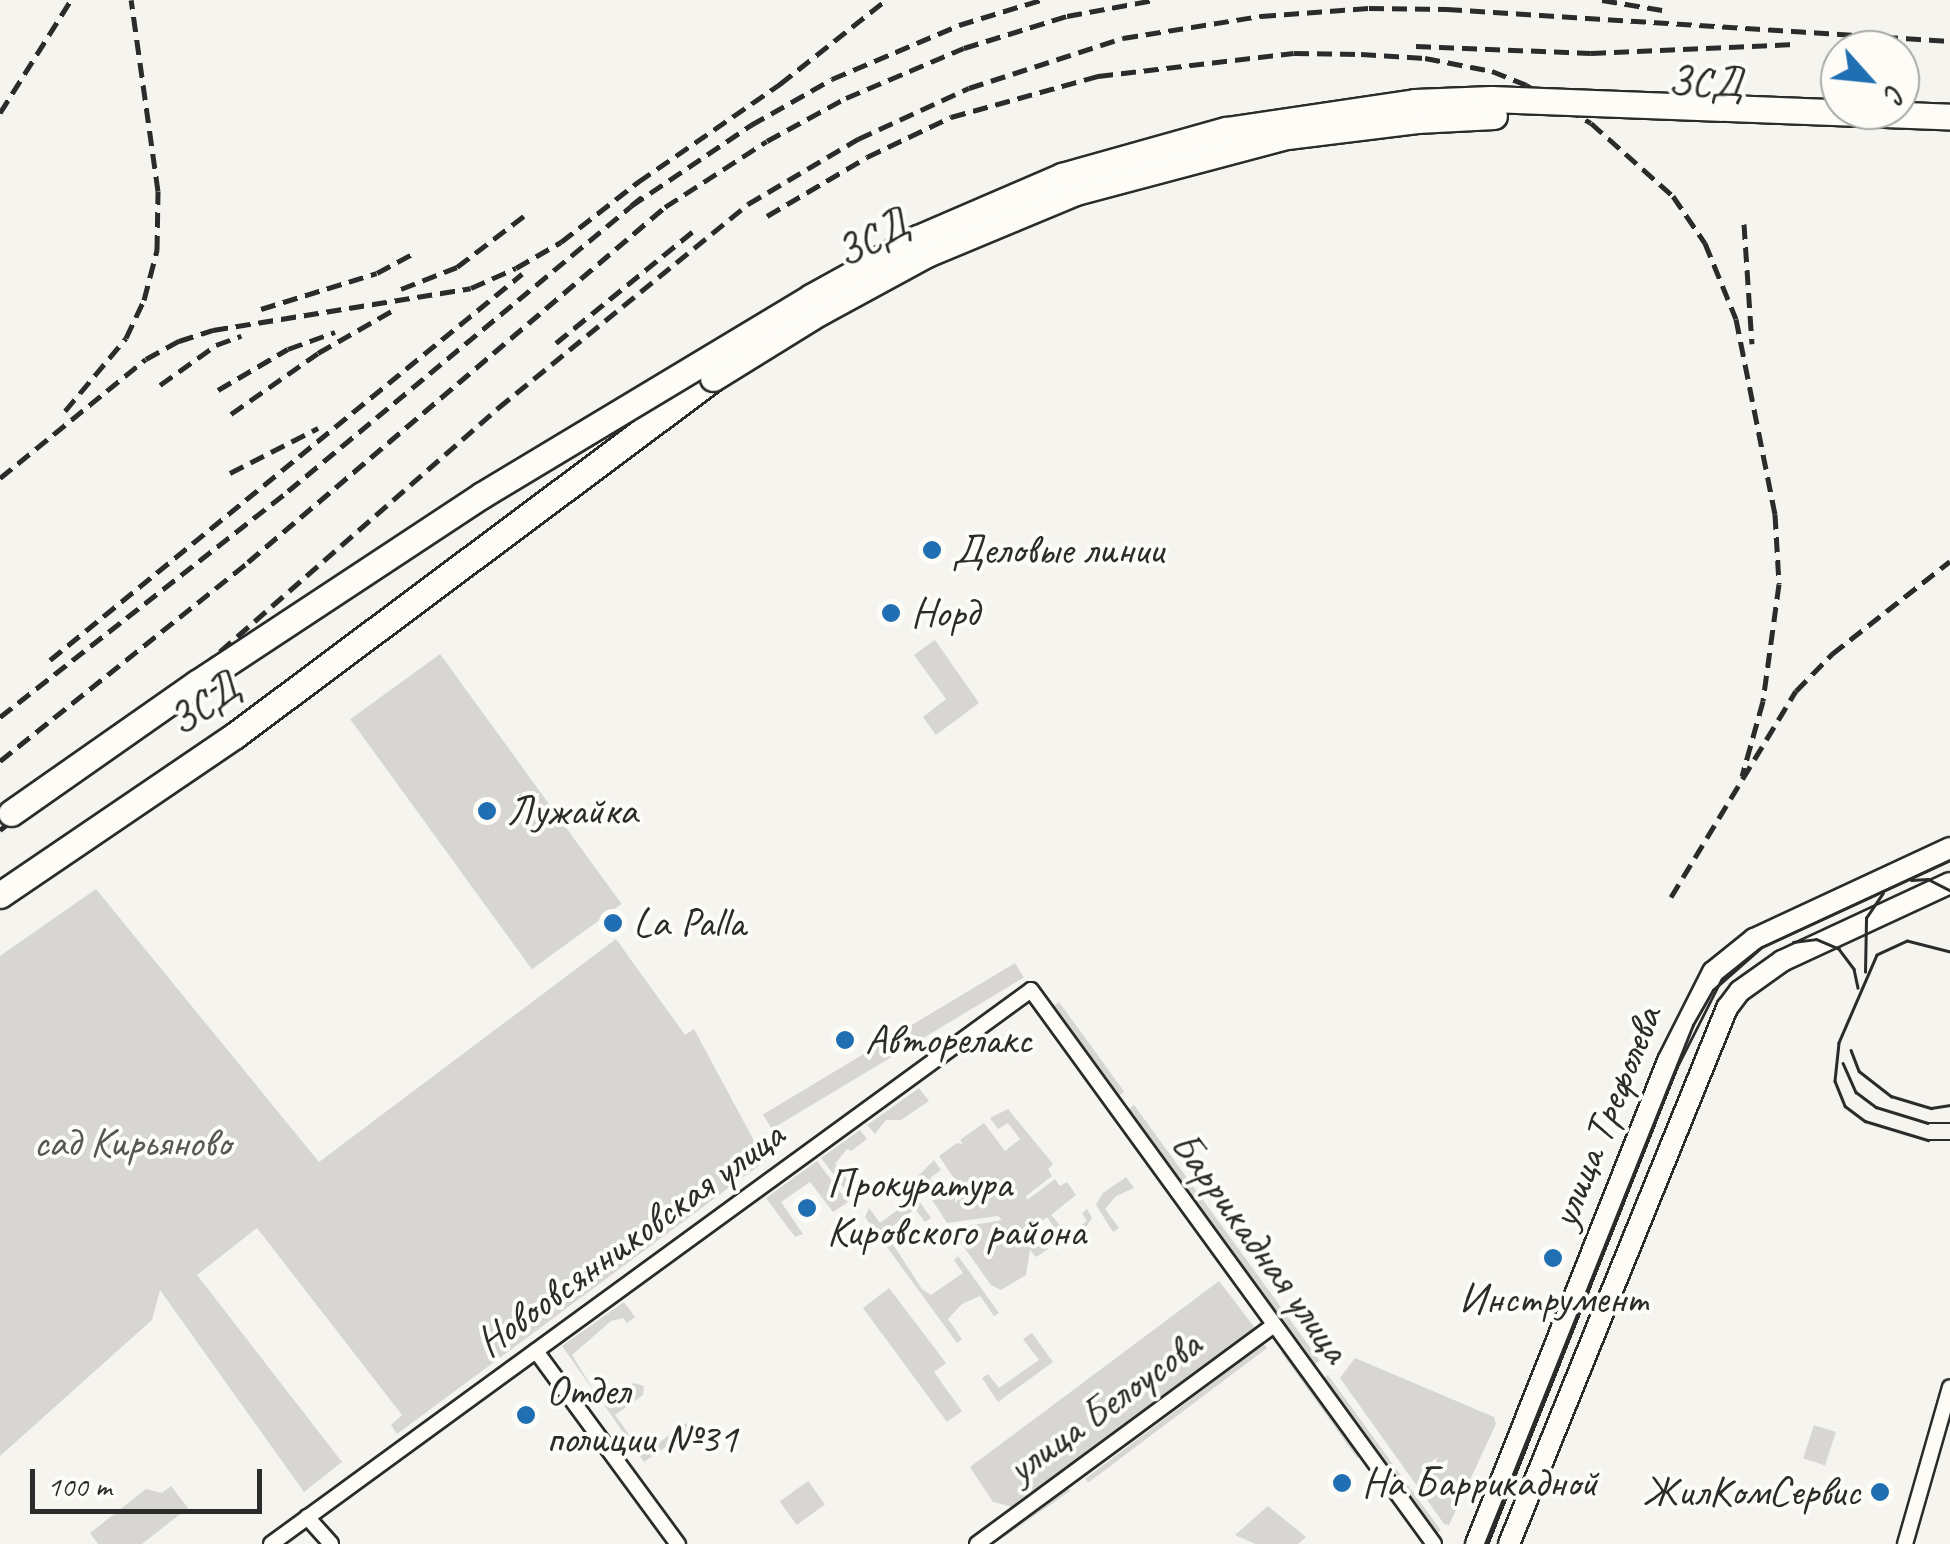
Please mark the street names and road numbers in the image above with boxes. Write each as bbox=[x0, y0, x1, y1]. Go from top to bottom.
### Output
street label: ЗСД bbox=[1667, 57, 1743, 109]
street label: ЗСД bbox=[827, 199, 917, 279]
street label: ЗСД bbox=[159, 663, 249, 747]
street label: улица Трефолева bbox=[1540, 1001, 1672, 1233]
street label: Новоовсянниковская улица bbox=[465, 1109, 795, 1369]
street label: Баррикадная улица bbox=[1158, 1120, 1362, 1374]
street label: улица Белоусова bbox=[997, 1320, 1211, 1494]

